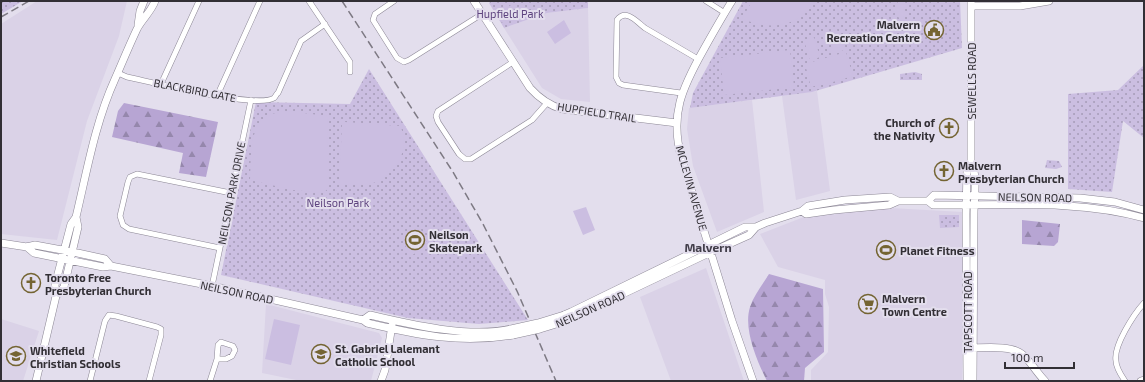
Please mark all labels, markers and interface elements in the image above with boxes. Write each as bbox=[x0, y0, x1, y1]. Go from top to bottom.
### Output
park label: Hupfield Park bbox=[476, 7, 544, 20]
place label: Malvern Recreation Centre bbox=[826, 18, 920, 44]
public building icon: Malvern Recreation Centre bbox=[923, 19, 945, 41]
street label: SEWELLS ROAD bbox=[965, 42, 978, 120]
street label: BLACKBIRD GATE bbox=[153, 76, 237, 104]
street label: HUPFIELD TRAIL bbox=[557, 99, 638, 125]
place label: Church of the Nativity bbox=[874, 116, 936, 143]
church icon: Church of the Nativity bbox=[938, 117, 960, 139]
street label: NEILSON PARK DRIVE bbox=[215, 140, 247, 246]
street label: MCLEVIN AVENUE bbox=[674, 144, 710, 232]
place label: Malvern Presbyterian Church bbox=[958, 159, 1064, 186]
church icon: Malvern Presbyterian Church bbox=[933, 160, 955, 182]
street label: NEILSON ROAD bbox=[998, 190, 1072, 204]
park label: Neilson Park bbox=[307, 196, 370, 209]
place label: Neilson Skatepark bbox=[429, 228, 483, 254]
sports icon: Neilson Skatepark bbox=[404, 229, 426, 251]
sports icon: Planet Fitness bbox=[875, 239, 897, 261]
district label: Malvern bbox=[684, 240, 732, 254]
place label: Planet Fitness bbox=[900, 244, 975, 257]
place label: Toronto Free Presbyterian Church bbox=[45, 271, 151, 298]
street label: TAPSCOTT ROAD bbox=[961, 271, 974, 353]
church icon: Toronto Free Presbyterian Church bbox=[20, 272, 42, 294]
street label: NEILSON ROAD bbox=[199, 278, 275, 306]
street label: NEILSON ROAD bbox=[553, 288, 627, 330]
place label: Malvern Town Centre bbox=[882, 292, 947, 318]
supermarket icon: Malvern Town Centre bbox=[857, 293, 879, 315]
place label: St. Gabriel Lalemant Catholic School bbox=[335, 342, 440, 368]
school or university icon: St. Gabriel Lalemant Catholic School bbox=[310, 343, 332, 365]
place label: Whitefield Christian Schools bbox=[30, 344, 121, 370]
scale bar bbox=[1005, 344, 1074, 370]
school or university icon: Whitefield Christian Schools bbox=[5, 345, 27, 367]
text: 100 m bbox=[1011, 350, 1043, 364]

